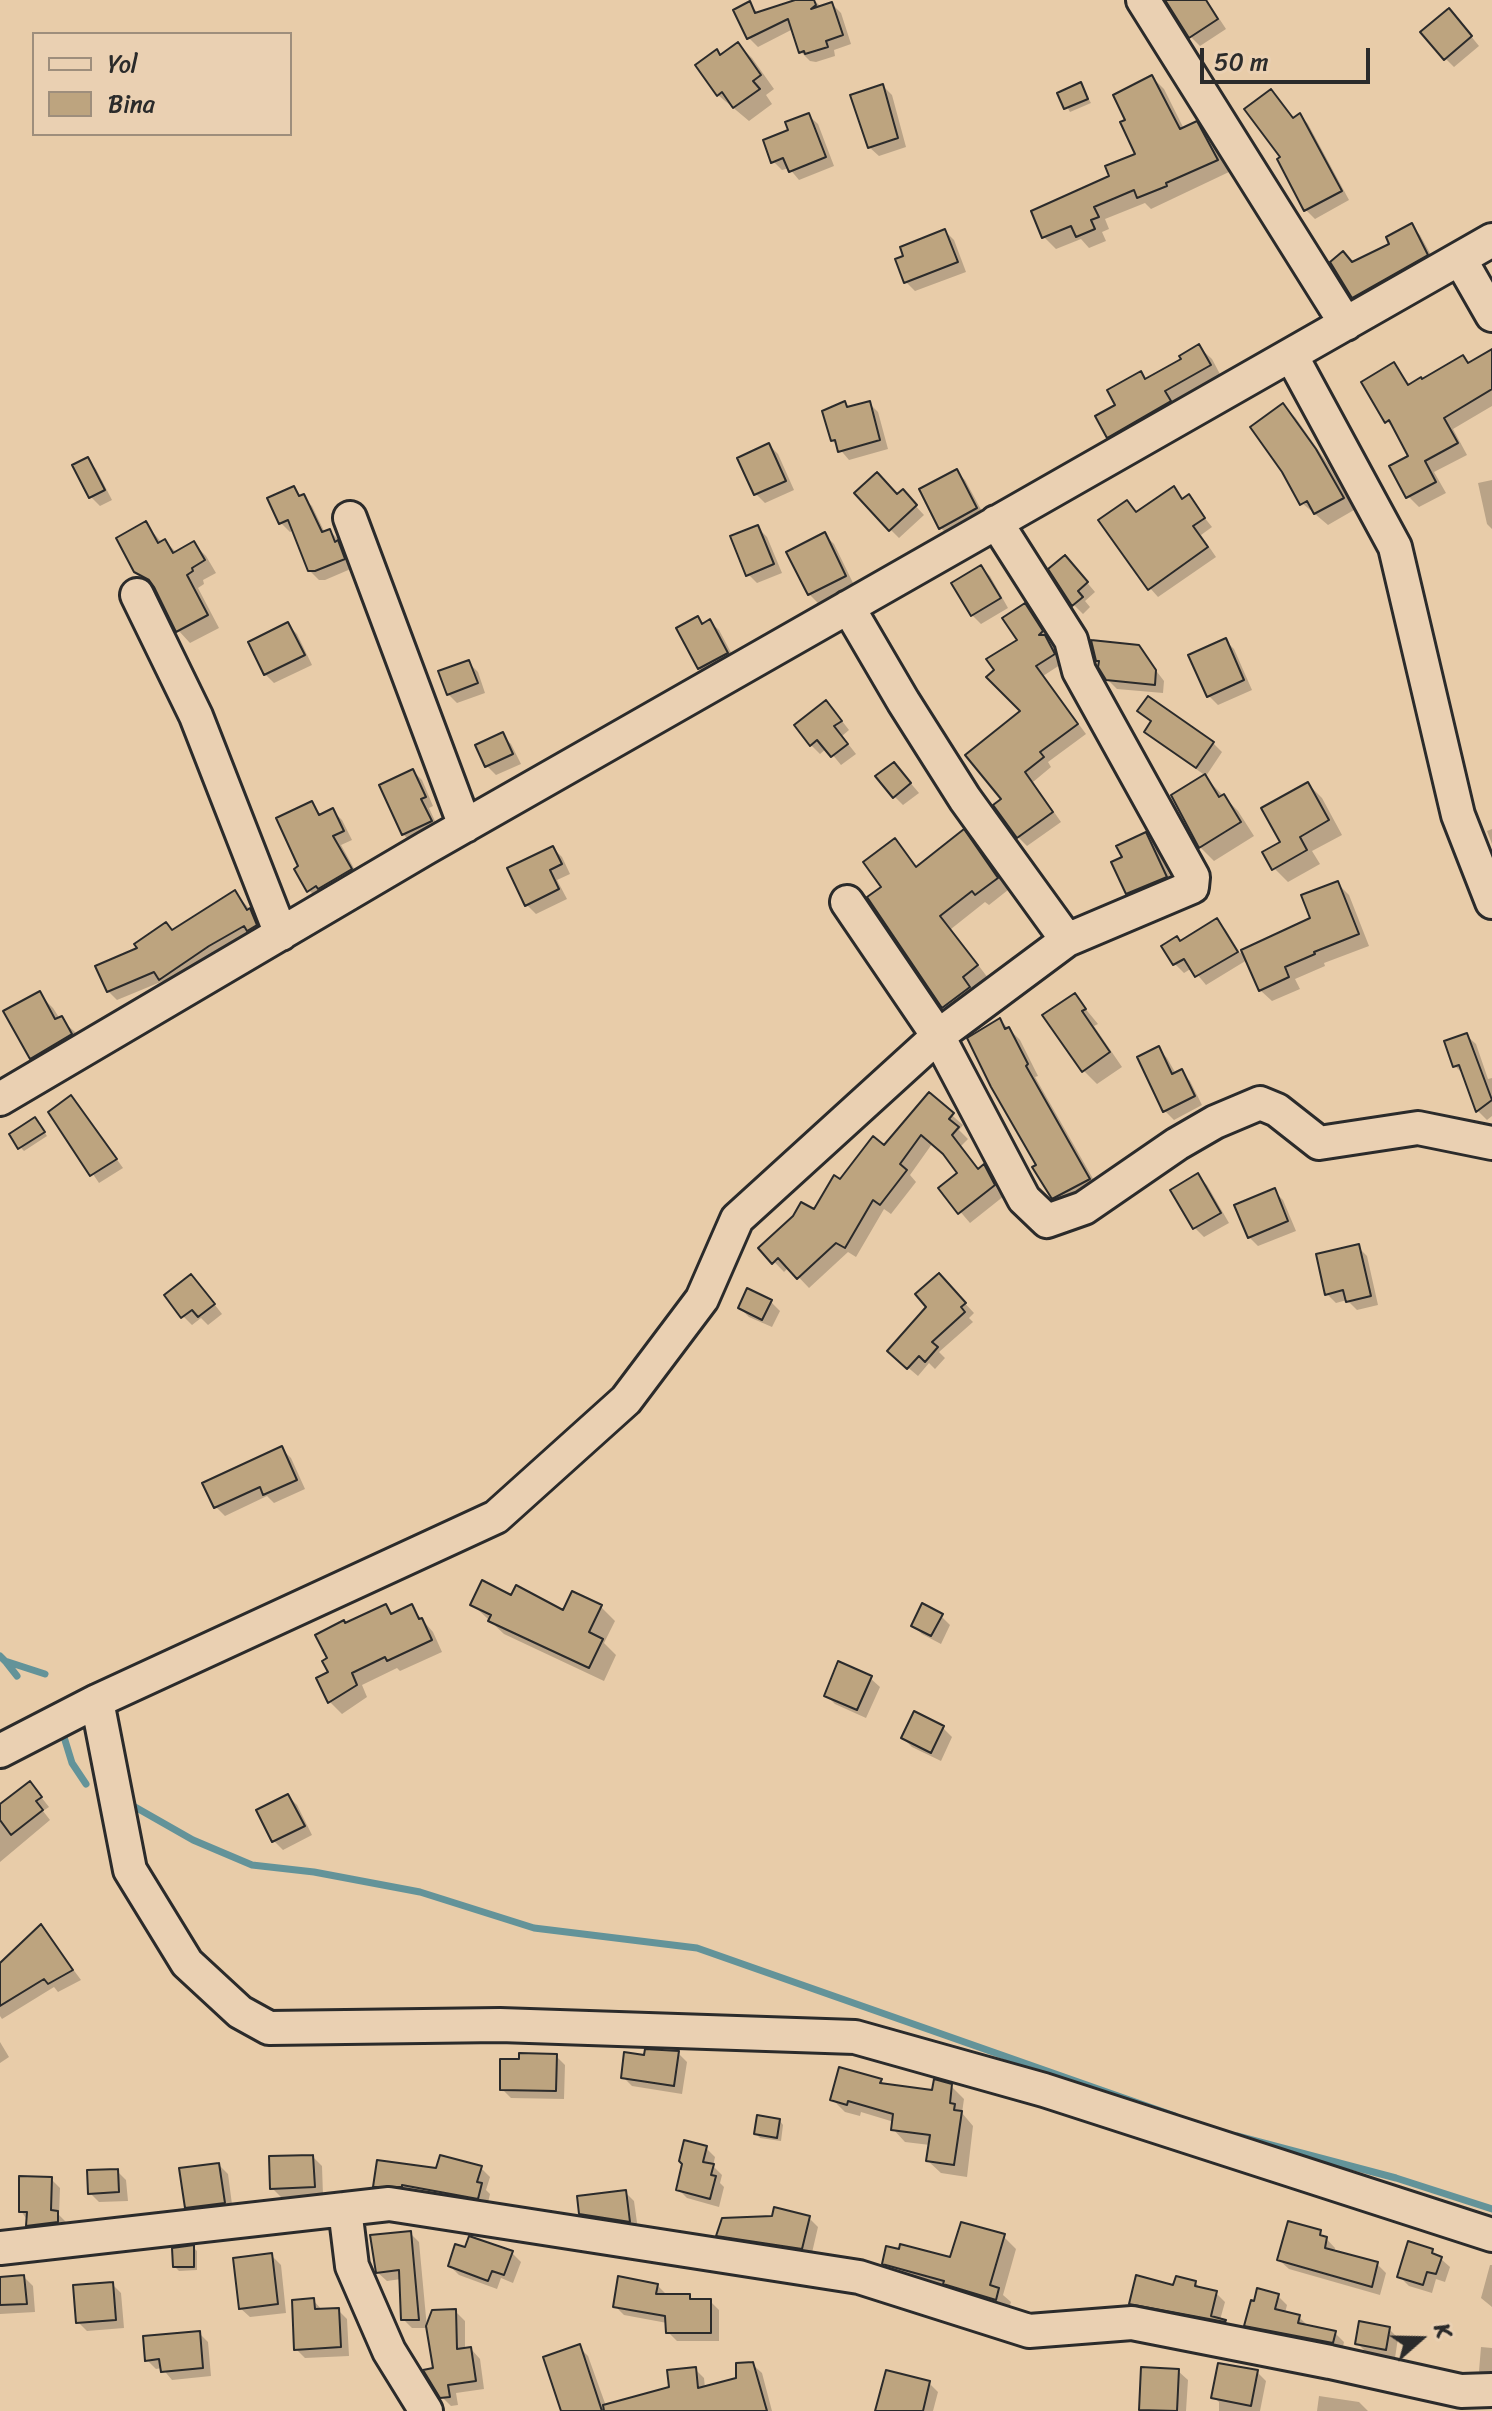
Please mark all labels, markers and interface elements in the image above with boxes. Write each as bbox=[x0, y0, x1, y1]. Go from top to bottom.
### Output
legend bbox=[32, 32, 292, 136]
scale bar bbox=[1204, 32, 1374, 82]
text: 50 m bbox=[1214, 41, 1269, 83]
text: Yol bbox=[108, 43, 138, 85]
text: Bina bbox=[108, 83, 155, 125]
north arrow bbox=[1380, 2299, 1460, 2379]
text: K bbox=[1422, 2318, 1464, 2344]

